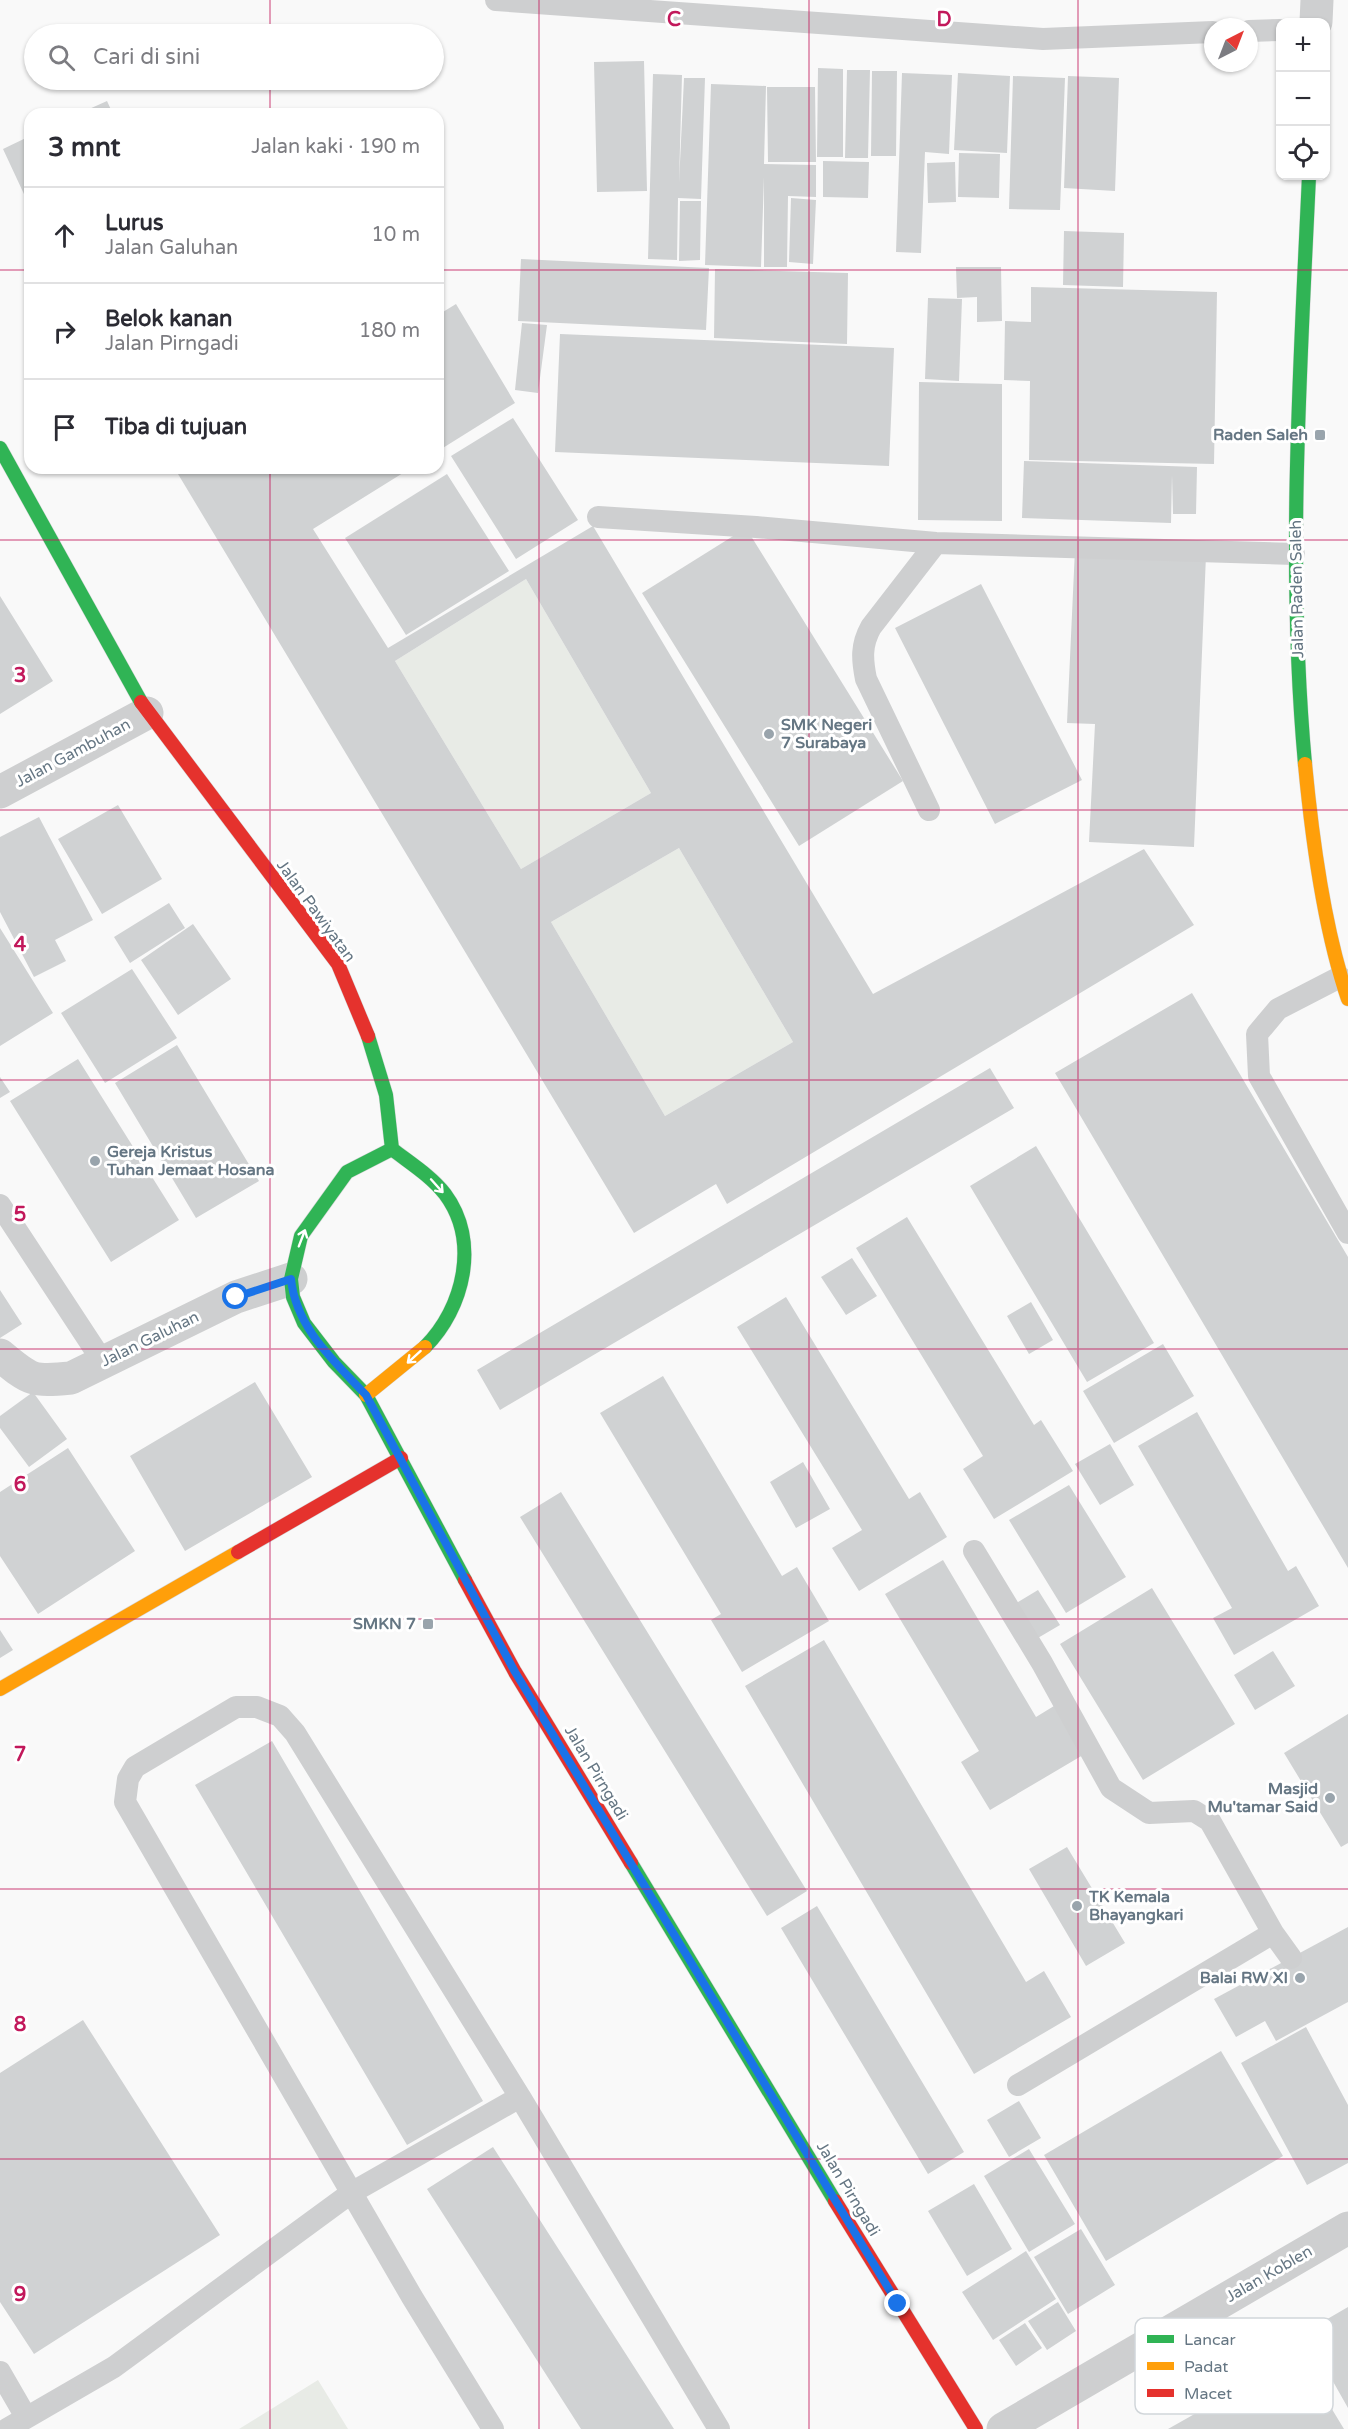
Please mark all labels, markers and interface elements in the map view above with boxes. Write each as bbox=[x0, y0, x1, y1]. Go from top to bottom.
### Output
text: C bbox=[667, 8, 681, 32]
text: D bbox=[936, 8, 952, 32]
north arrow bbox=[1204, 18, 1258, 72]
map controls bbox=[1276, 18, 1330, 180]
button: + bbox=[1276, 18, 1330, 72]
search box bbox=[24, 24, 444, 90]
icon: search bbox=[45, 41, 78, 74]
text: Cari di sini bbox=[93, 44, 200, 70]
button: − bbox=[1276, 72, 1330, 126]
button: locate bbox=[1276, 126, 1330, 180]
text: 3 mnt bbox=[48, 132, 120, 163]
text: Jalan kaki · 190 m bbox=[251, 135, 420, 159]
text: Lurus bbox=[105, 210, 163, 236]
icon: ahead bbox=[48, 219, 81, 252]
text: 10 m bbox=[371, 223, 420, 247]
text: Jalan Galuhan bbox=[105, 236, 238, 260]
text: Belok kanan bbox=[105, 306, 232, 332]
icon: right bbox=[48, 315, 81, 348]
text: 180 m bbox=[359, 319, 420, 343]
text: Jalan Pirngadi bbox=[105, 332, 239, 356]
icon: arrive bbox=[48, 411, 81, 444]
text: Tiba di tujuan bbox=[105, 414, 247, 440]
place label: Raden Saleh bbox=[1213, 425, 1308, 445]
marker: Raden Saleh bbox=[1313, 428, 1327, 442]
street label: Jalan Raden Saleh bbox=[1286, 520, 1308, 658]
text: 3 bbox=[14, 664, 26, 688]
street label: Jalan Gambuhan bbox=[12, 714, 134, 792]
place label: SMK Negeri 7 Surabaya bbox=[781, 715, 872, 753]
marker: SMK Negeri 7 Surabaya bbox=[762, 727, 776, 741]
street label: Jalan Pawiyatan bbox=[272, 856, 360, 966]
text: 4 bbox=[14, 933, 27, 957]
place label: Gereja Kristus Tuhan Jemaat Hosana bbox=[106, 1142, 274, 1180]
marker: Gereja Kristus Tuhan Jemaat Hosana bbox=[88, 1154, 102, 1168]
one-way arrow bbox=[430, 1178, 444, 1193]
text: 5 bbox=[14, 1203, 26, 1227]
one-way arrow bbox=[297, 1229, 308, 1248]
route start bbox=[222, 1283, 248, 1309]
street label: Jalan Galuhan bbox=[98, 1307, 202, 1371]
one-way arrow bbox=[406, 1350, 421, 1364]
text: 6 bbox=[14, 1473, 26, 1497]
place label: SMKN 7 bbox=[353, 1614, 416, 1634]
marker: SMKN 7 bbox=[421, 1617, 435, 1631]
street label: Jalan Pirngadi bbox=[560, 1722, 632, 1824]
text: 7 bbox=[14, 1743, 26, 1767]
place label: Masjid Mu'tamar Said bbox=[1207, 1779, 1318, 1817]
marker: Masjid Mu'tamar Said bbox=[1323, 1791, 1337, 1805]
place label: TK Kemala Bhayangkari bbox=[1088, 1887, 1184, 1925]
marker: TK Kemala Bhayangkari bbox=[1070, 1899, 1084, 1913]
place label: Balai RW XI bbox=[1200, 1968, 1288, 1988]
marker: Balai RW XI bbox=[1293, 1971, 1307, 1985]
text: 8 bbox=[14, 2013, 26, 2037]
street label: Jalan Pirngadi bbox=[812, 2138, 884, 2240]
street label: Jalan Koblen bbox=[1222, 2241, 1316, 2307]
text: 9 bbox=[14, 2283, 26, 2307]
route end bbox=[884, 2290, 910, 2316]
legend bbox=[1135, 2318, 1333, 2414]
text: Lancar bbox=[1184, 2330, 1236, 2350]
text: Padat bbox=[1184, 2357, 1228, 2377]
text: Macet bbox=[1184, 2384, 1232, 2404]

